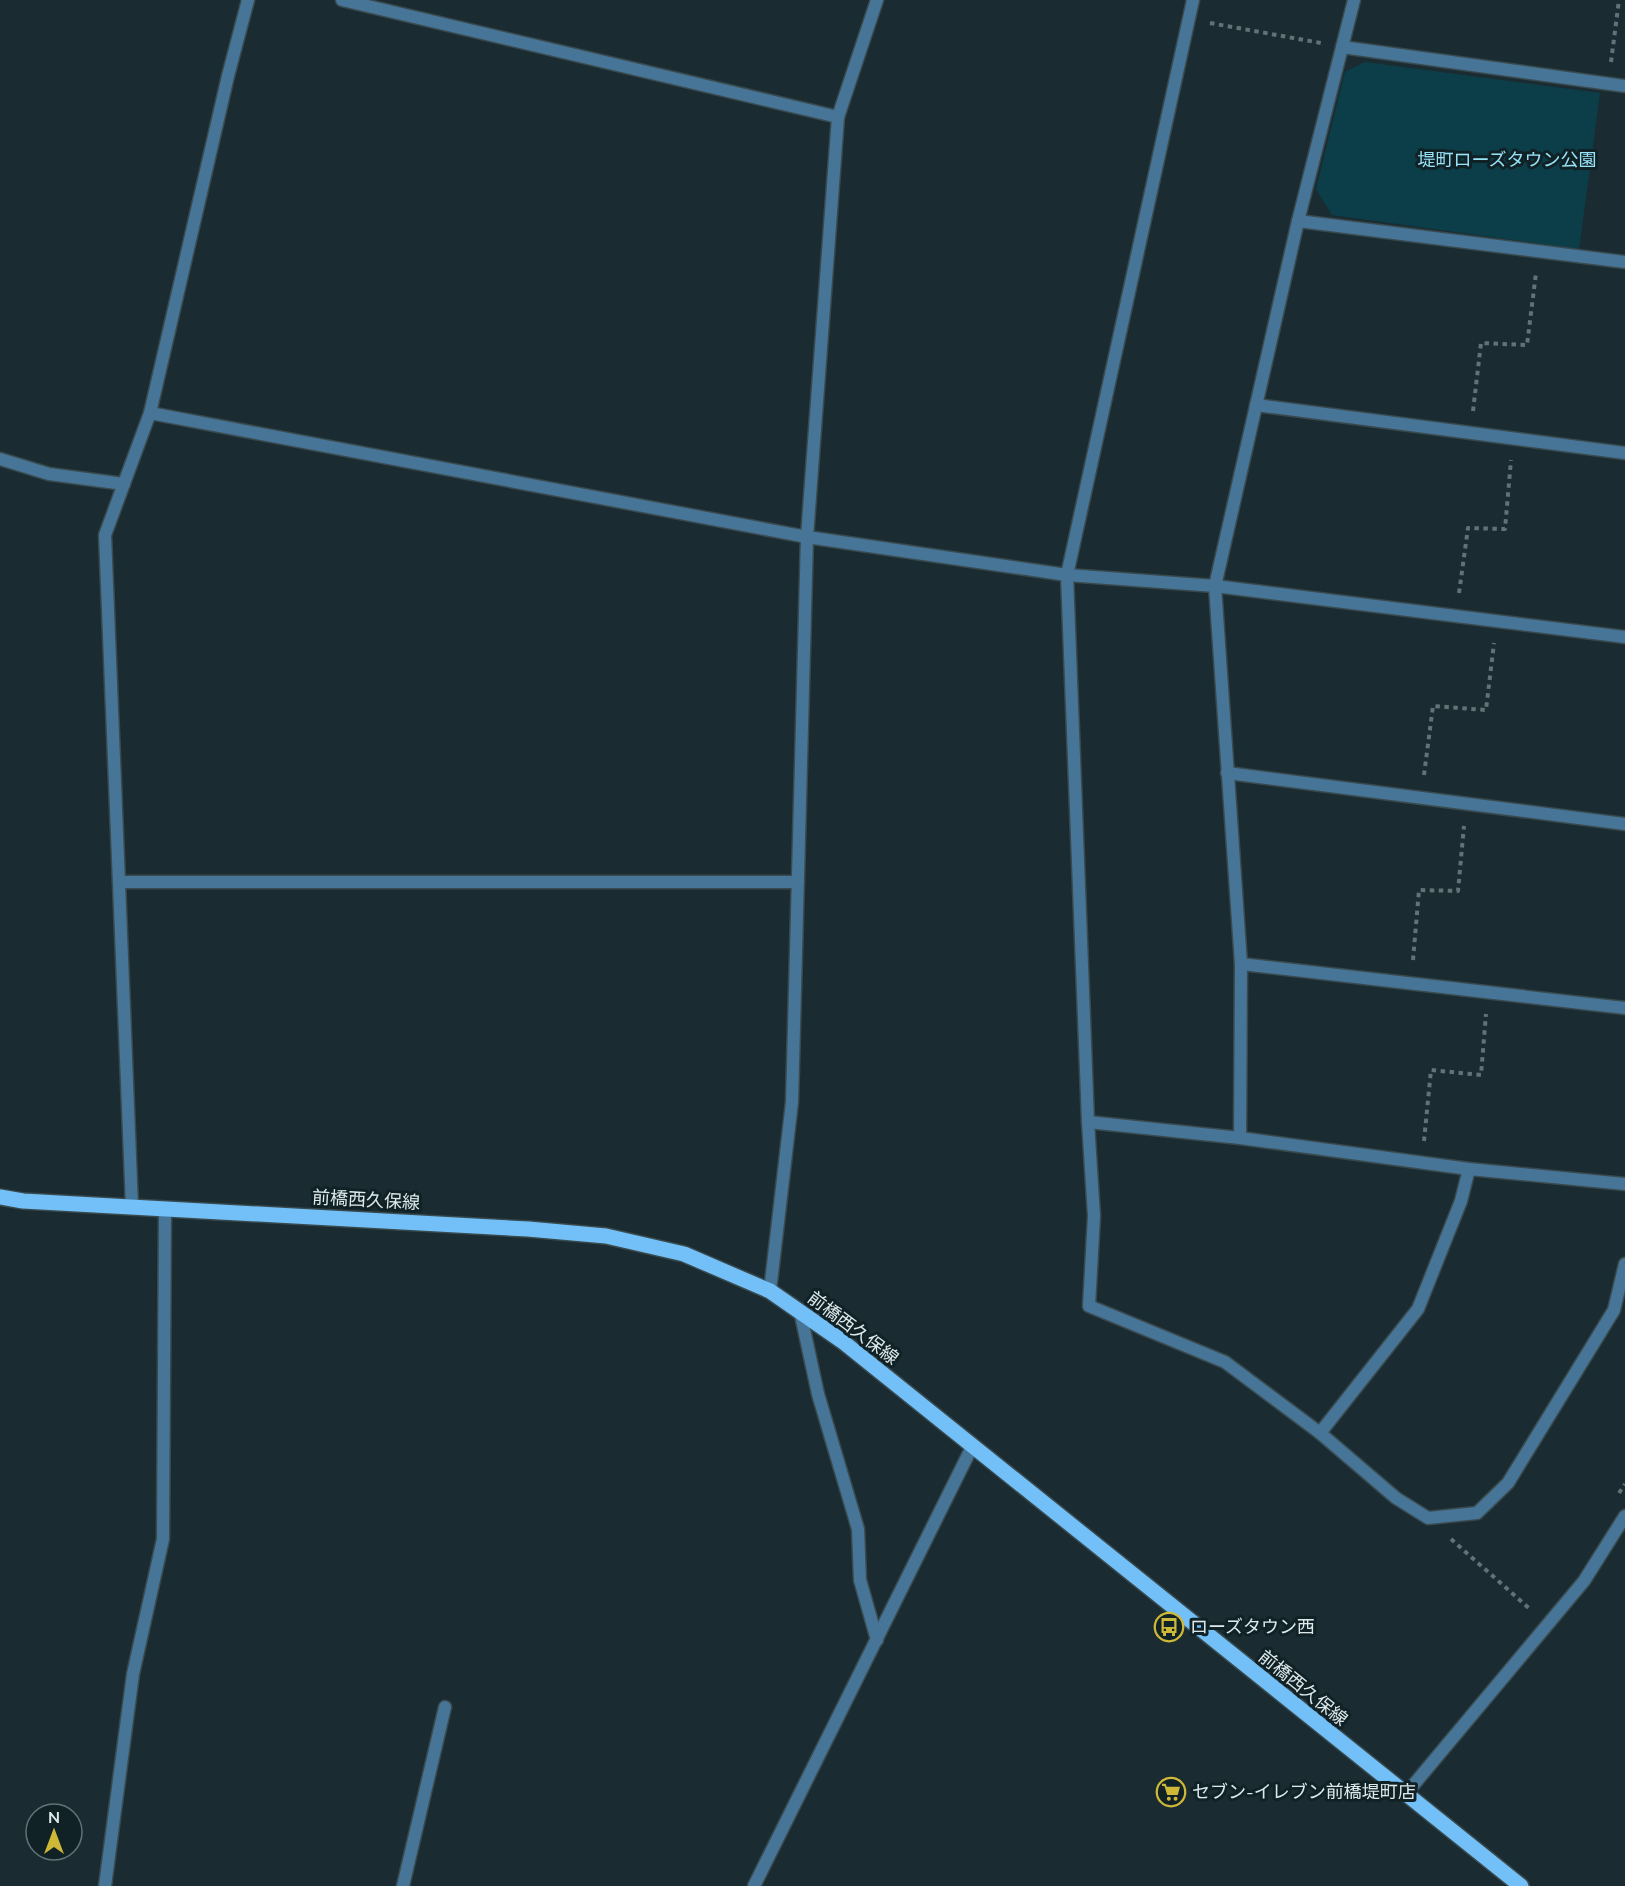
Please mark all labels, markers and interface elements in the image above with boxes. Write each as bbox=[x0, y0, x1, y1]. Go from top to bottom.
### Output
park label: 堤町ローズタウン公園 bbox=[1417, 148, 1597, 171]
street label: 前橋西久保線 bbox=[311, 1185, 421, 1214]
street label: 前橋西久保線 bbox=[803, 1286, 903, 1369]
bus stop icon: ローズタウン西 bbox=[1153, 1611, 1185, 1643]
place label: ローズタウン西 bbox=[1190, 1615, 1315, 1638]
street label: 前橋西久保線 bbox=[1254, 1645, 1353, 1731]
supermarket icon: セブン-イレブン前橋堤町店 bbox=[1155, 1776, 1187, 1808]
place label: セブン-イレブン前橋堤町店 bbox=[1192, 1780, 1416, 1803]
north arrow bbox=[24, 1802, 84, 1862]
text: N bbox=[48, 1807, 60, 1827]

